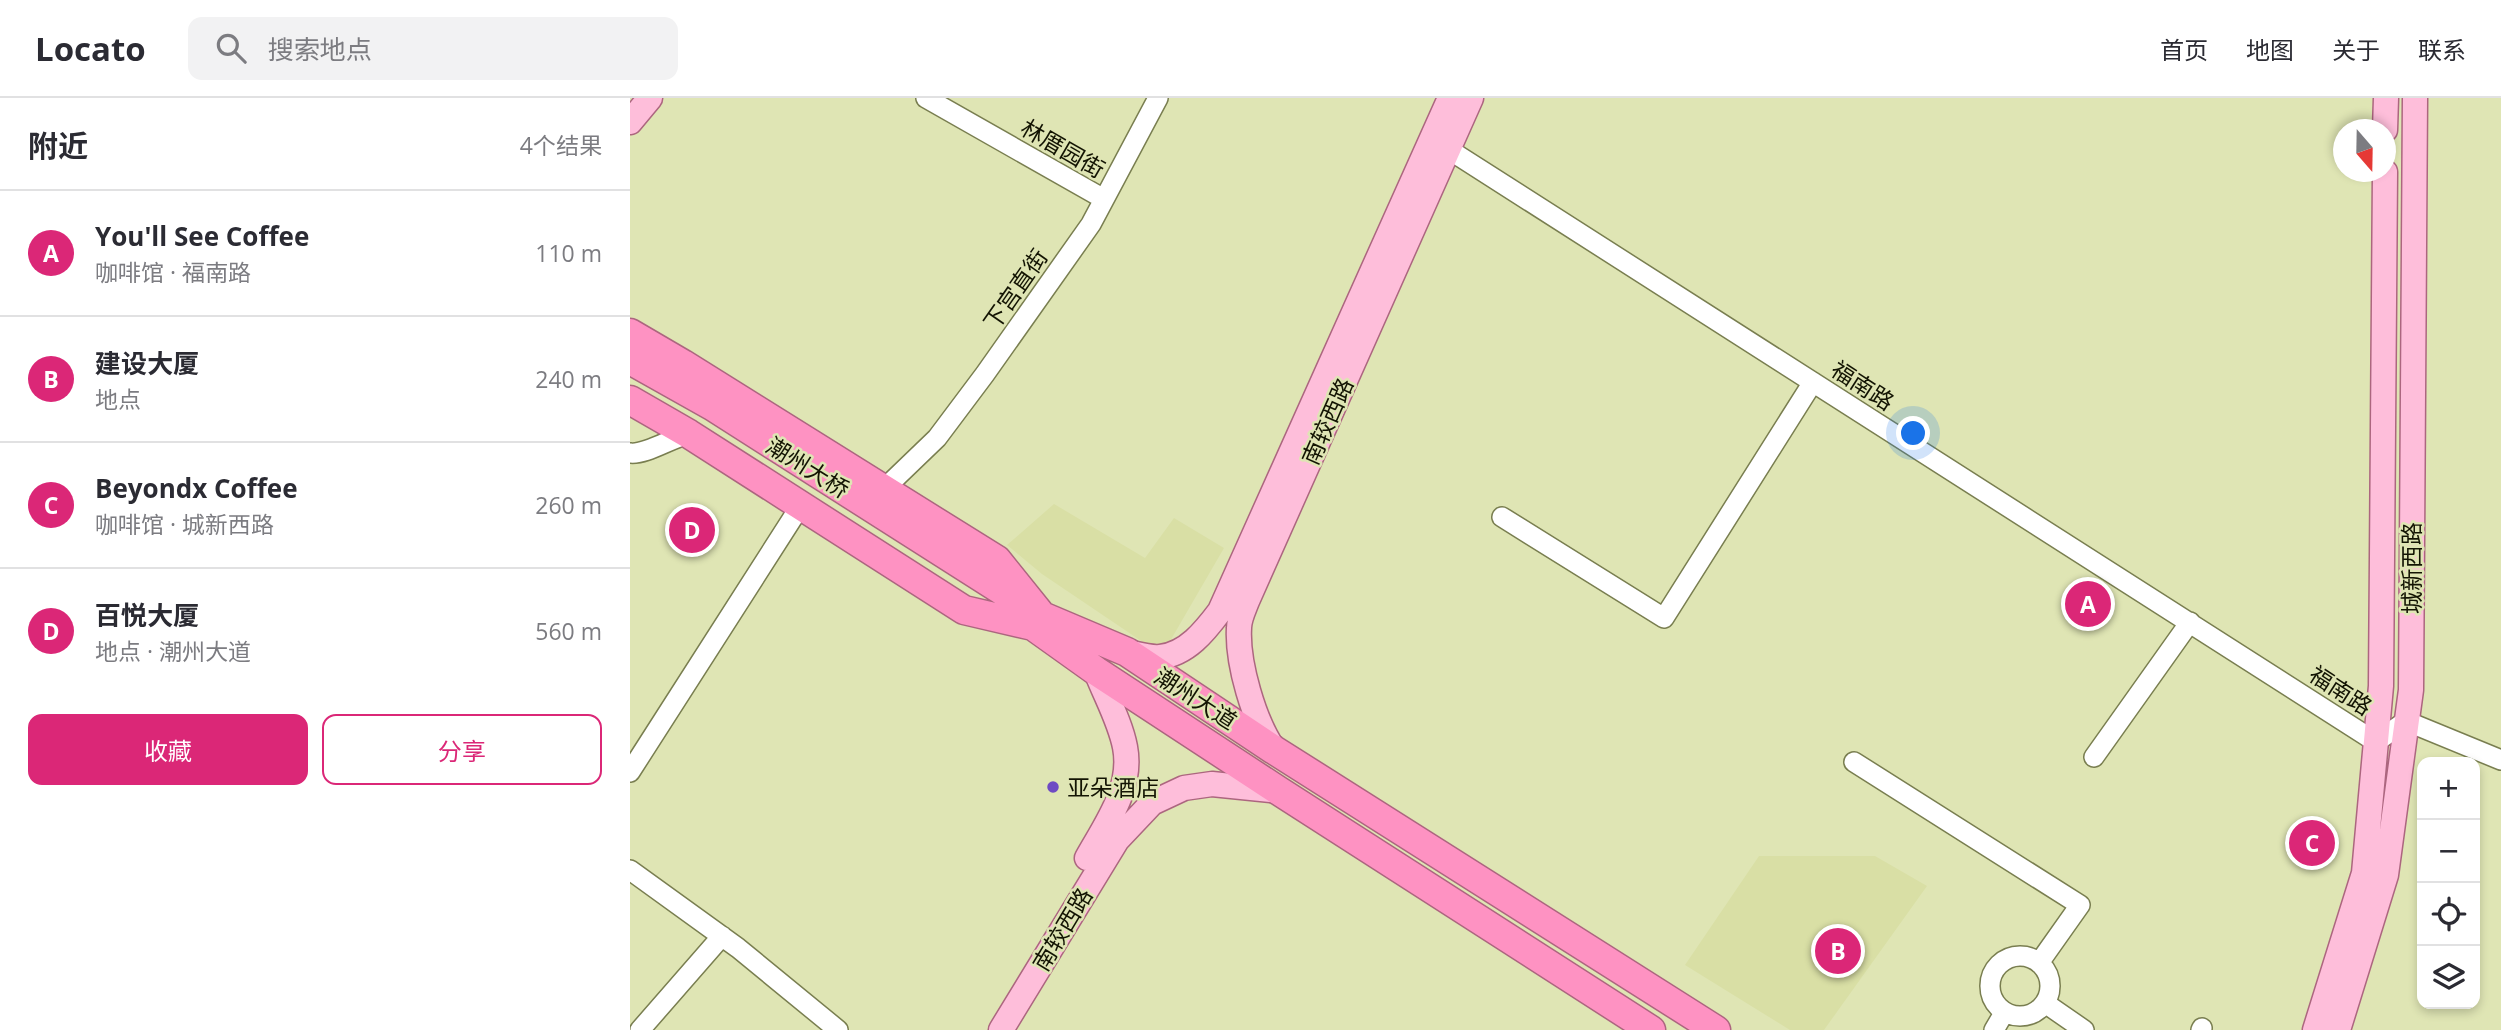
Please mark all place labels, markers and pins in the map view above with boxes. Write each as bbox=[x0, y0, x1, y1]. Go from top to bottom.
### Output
pin: D bbox=[669, 504, 715, 556]
pin: A bbox=[2065, 578, 2111, 630]
place label: 亚朵酒店 bbox=[1067, 771, 1159, 803]
marker: 亚朵酒店 bbox=[1045, 779, 1061, 795]
pin: C bbox=[2289, 817, 2335, 869]
pin: B bbox=[1815, 925, 1861, 977]

